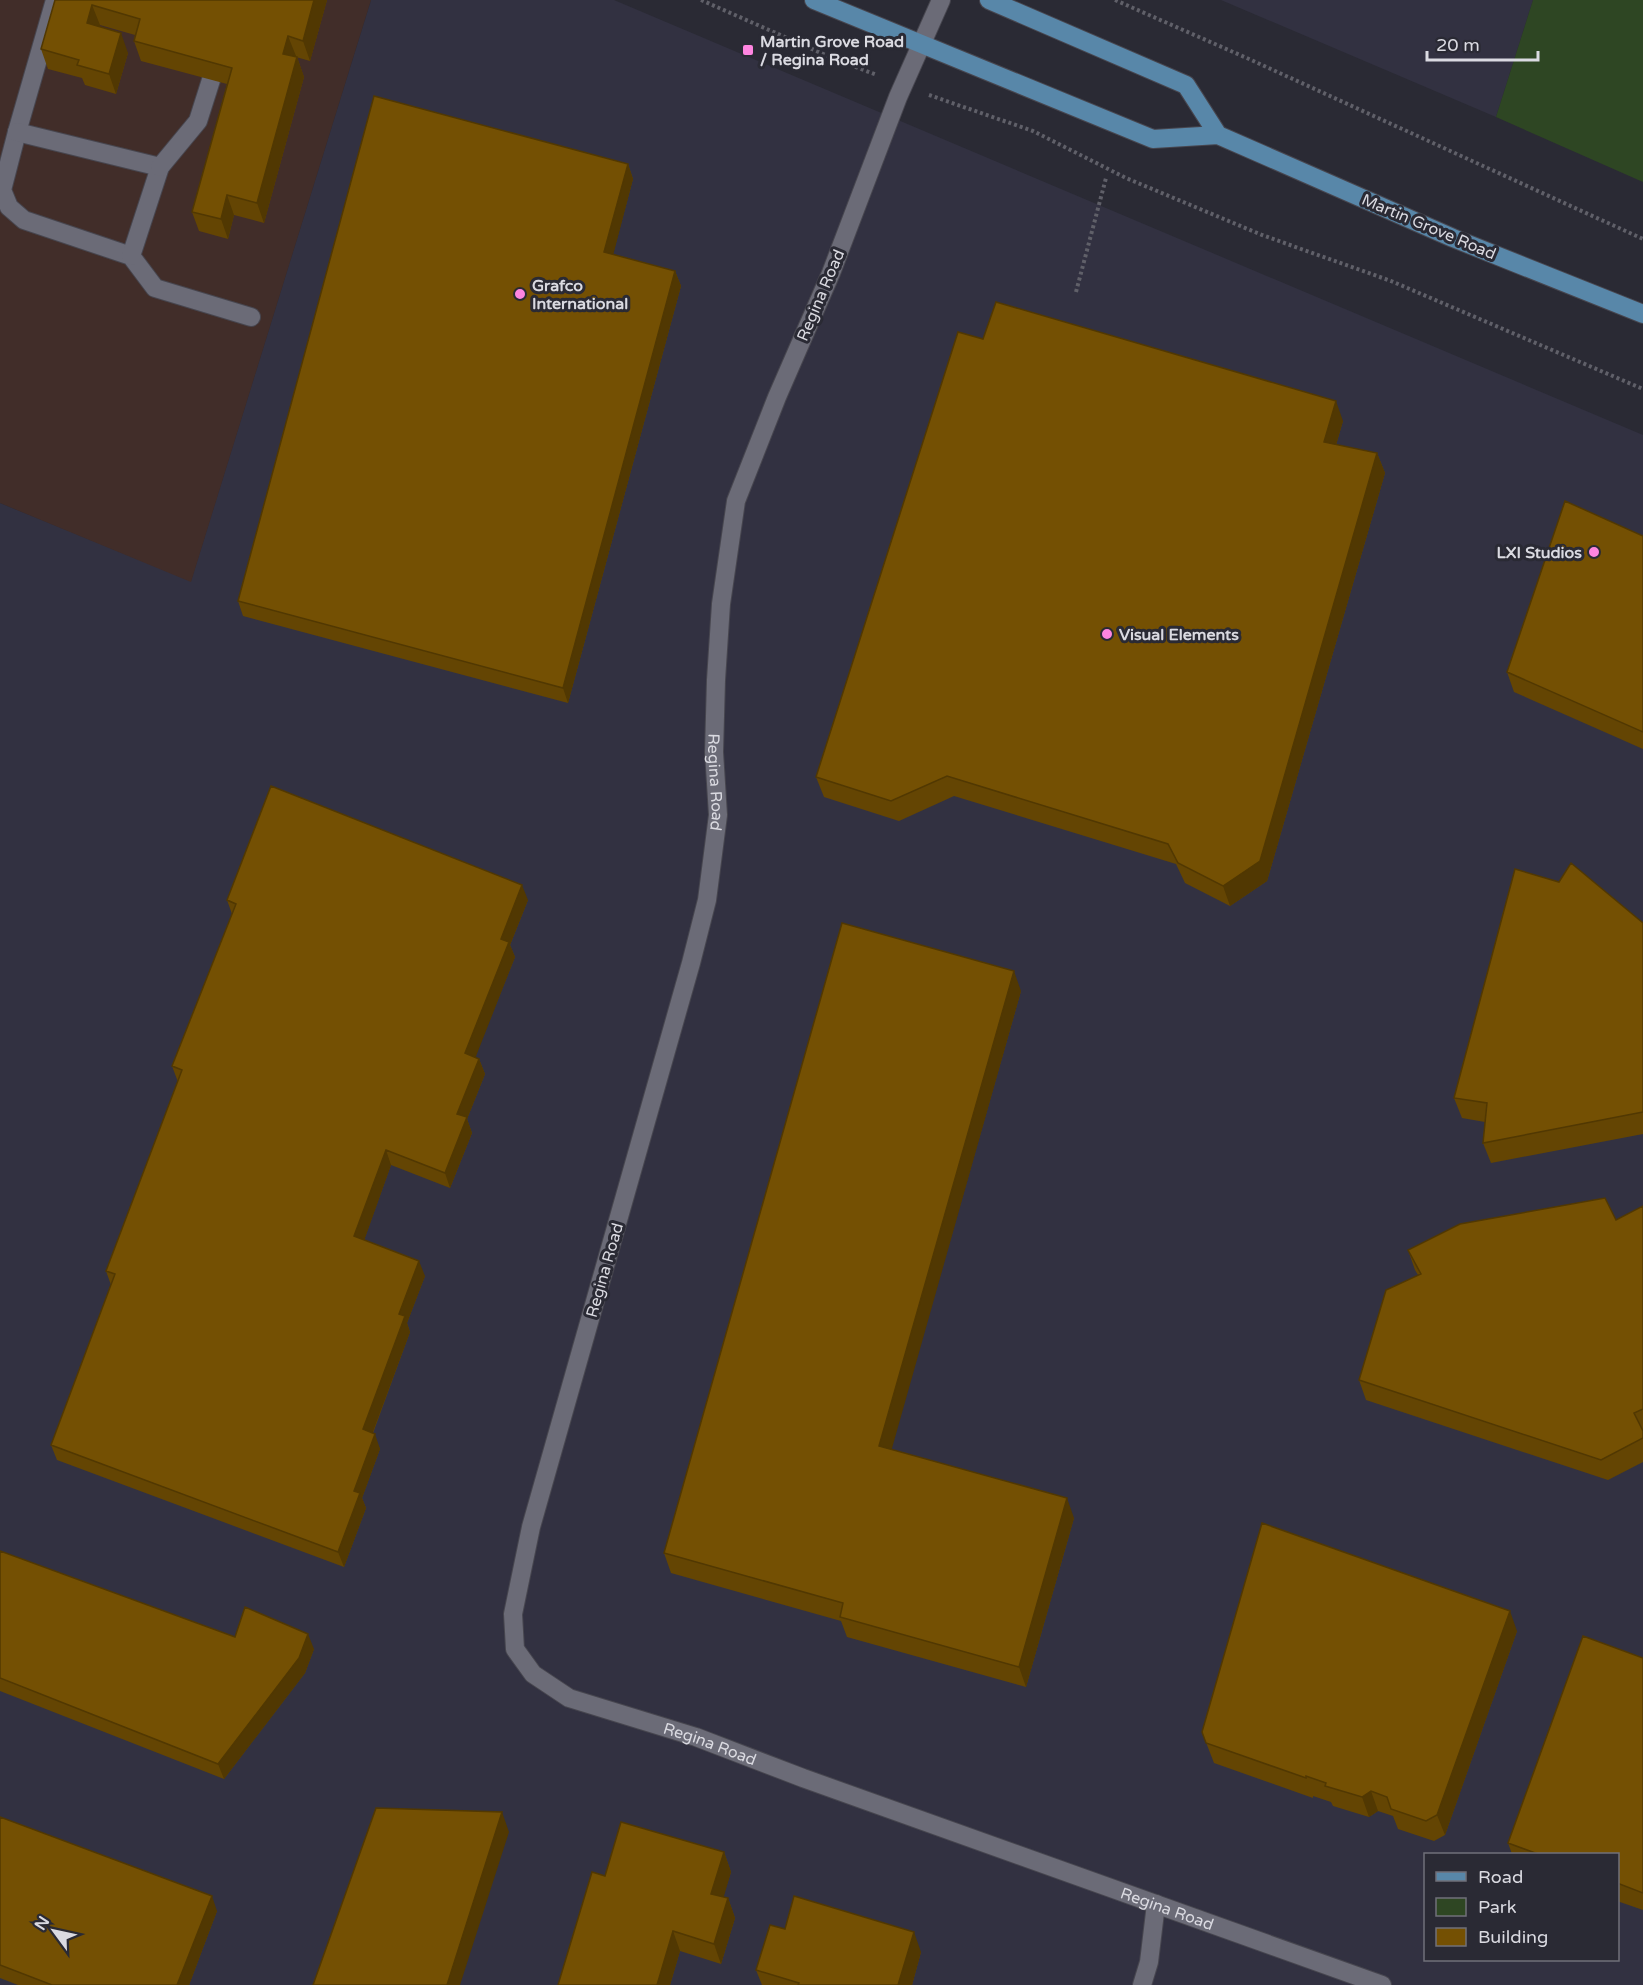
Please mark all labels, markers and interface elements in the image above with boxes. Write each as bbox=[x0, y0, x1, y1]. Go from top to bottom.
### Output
scale bar bbox=[1427, 24, 1538, 62]
place label: Martin Grove Road / Regina Road bbox=[760, 32, 904, 70]
text: 20 m bbox=[1436, 34, 1480, 56]
marker: Martin Grove Road / Regina Road bbox=[741, 43, 755, 57]
street label: Martin Grove Road bbox=[1358, 190, 1499, 264]
street label: Regina Road bbox=[793, 247, 849, 344]
place label: Grafco International bbox=[532, 276, 628, 314]
marker: Grafco International bbox=[513, 287, 527, 301]
place label: LXI Studios bbox=[1496, 543, 1582, 563]
marker: LXI Studios bbox=[1587, 545, 1601, 559]
place label: Visual Elements bbox=[1119, 625, 1239, 645]
marker: Visual Elements bbox=[1100, 627, 1114, 641]
street label: Regina Road bbox=[703, 733, 727, 832]
street label: Regina Road bbox=[582, 1221, 628, 1320]
street label: Regina Road bbox=[661, 1719, 759, 1770]
legend bbox=[1424, 1853, 1619, 1961]
text: Road bbox=[1478, 1866, 1523, 1888]
street label: Regina Road bbox=[1117, 1883, 1216, 1935]
text: Park bbox=[1478, 1896, 1517, 1918]
north arrow bbox=[24, 1901, 84, 1961]
text: N bbox=[30, 1913, 54, 1934]
text: Building bbox=[1478, 1926, 1548, 1948]

